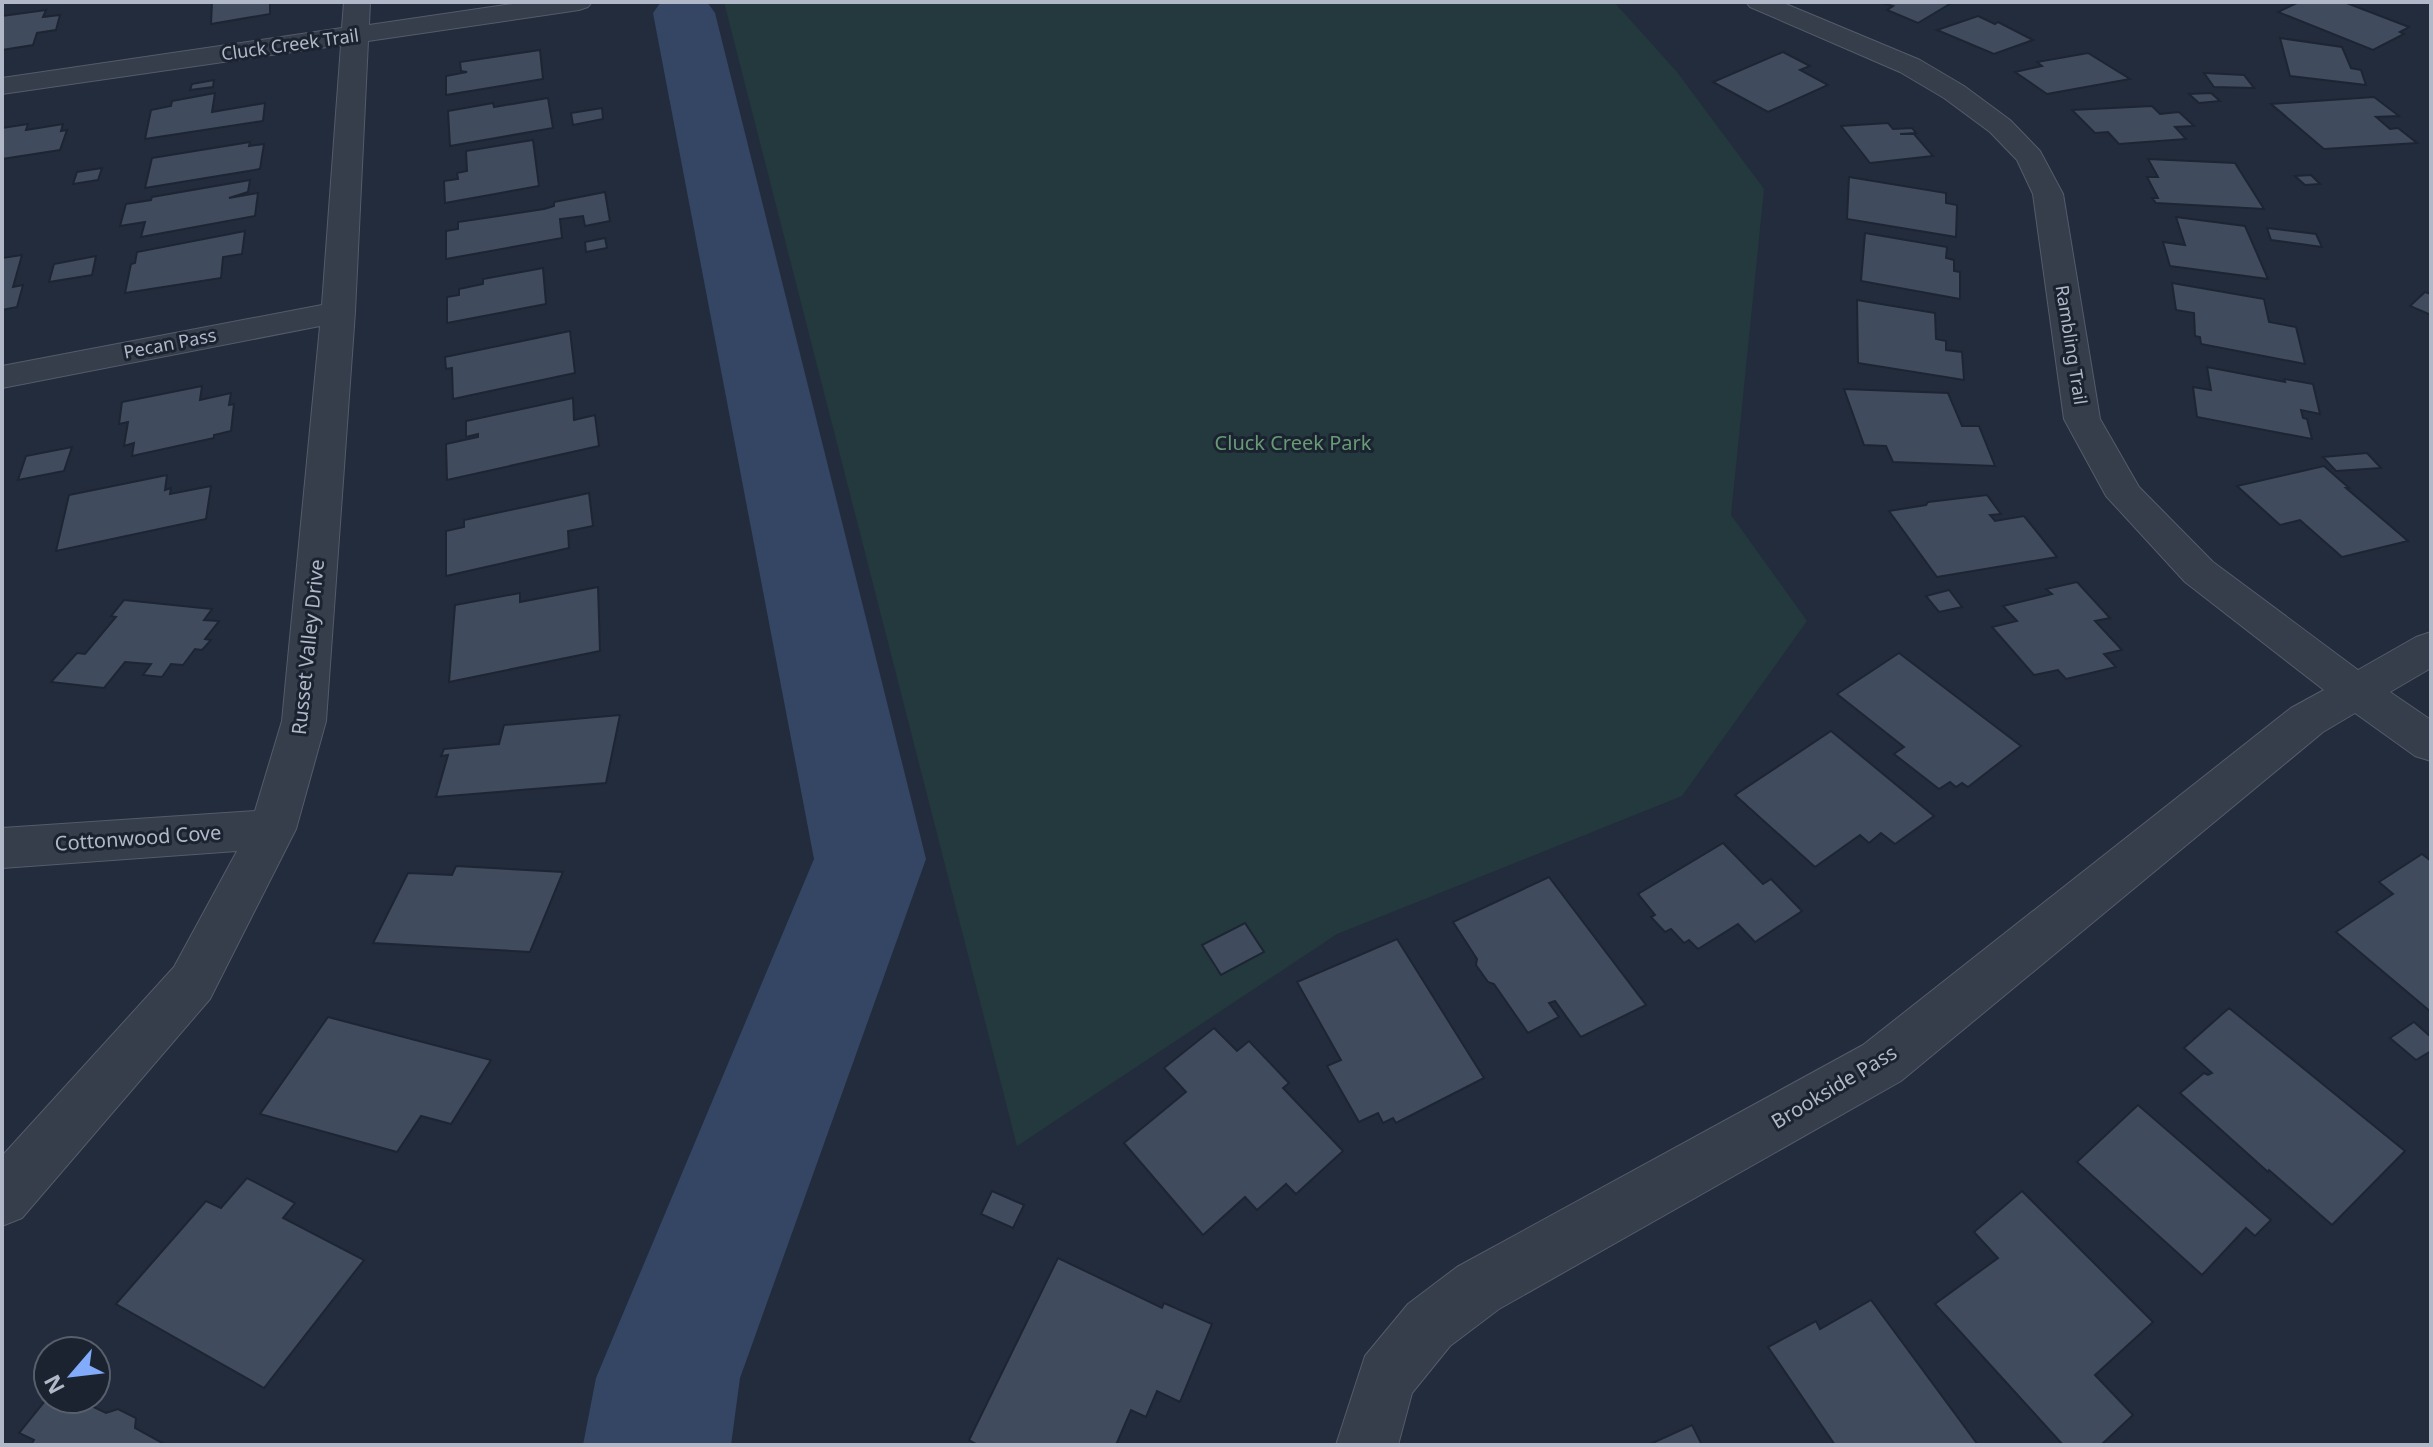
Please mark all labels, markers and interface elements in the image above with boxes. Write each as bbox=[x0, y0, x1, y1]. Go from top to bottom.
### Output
street label: Cluck Creek Trail bbox=[220, 22, 360, 66]
street label: Rambling Trail bbox=[2051, 283, 2093, 406]
street label: Pecan Pass bbox=[121, 322, 218, 364]
park label: Cluck Creek Park bbox=[1215, 429, 1372, 456]
street label: Russet Valley Drive bbox=[285, 558, 330, 736]
street label: Cottonwood Cove bbox=[54, 818, 222, 857]
street label: Brookside Pass bbox=[1766, 1038, 1901, 1135]
north arrow bbox=[32, 1335, 112, 1415]
text: N bbox=[36, 1370, 71, 1400]

